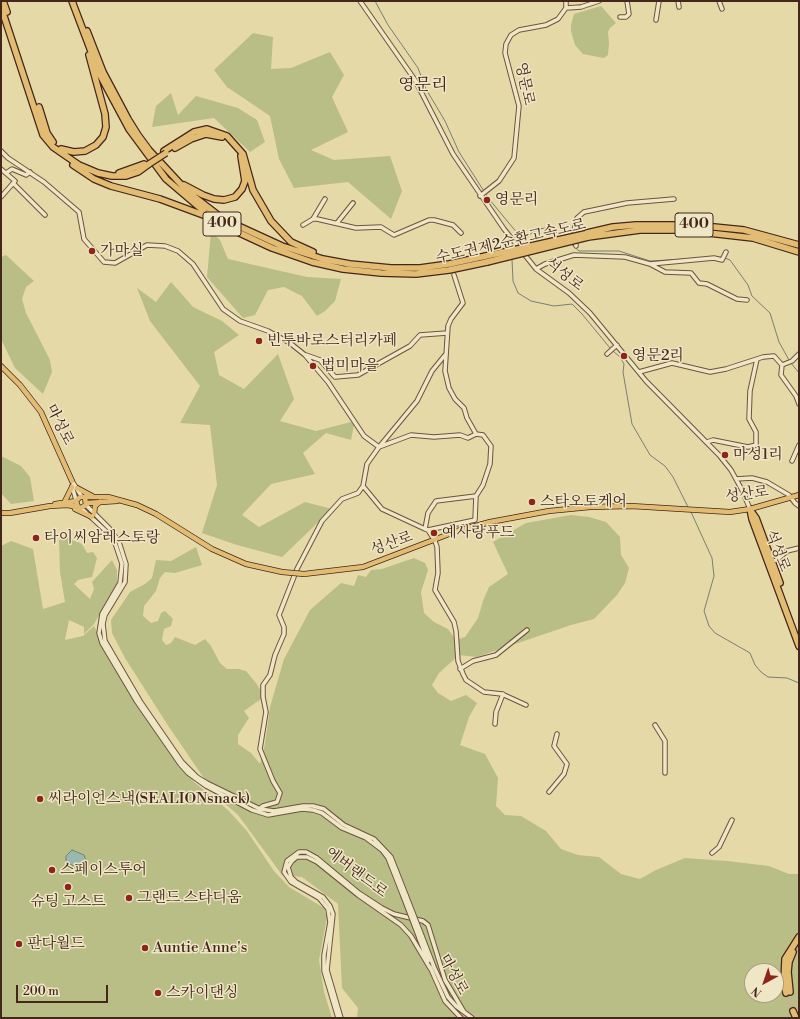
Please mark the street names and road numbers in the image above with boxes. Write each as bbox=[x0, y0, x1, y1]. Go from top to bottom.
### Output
street label: 영문로 bbox=[511, 61, 537, 107]
road number: 400 bbox=[203, 212, 241, 236]
road number: 400 bbox=[675, 213, 713, 237]
street label: 수도권제2순환고속도로 bbox=[434, 216, 588, 268]
street label: 석성로 bbox=[541, 255, 587, 295]
street label: 마성로 bbox=[41, 402, 77, 448]
street label: 성산로 bbox=[724, 483, 770, 507]
street label: 석성로 bbox=[761, 527, 793, 575]
street label: 성산로 bbox=[368, 528, 416, 560]
street label: 에버랜드로 bbox=[322, 844, 390, 902]
street label: 마성로 bbox=[435, 952, 471, 998]

